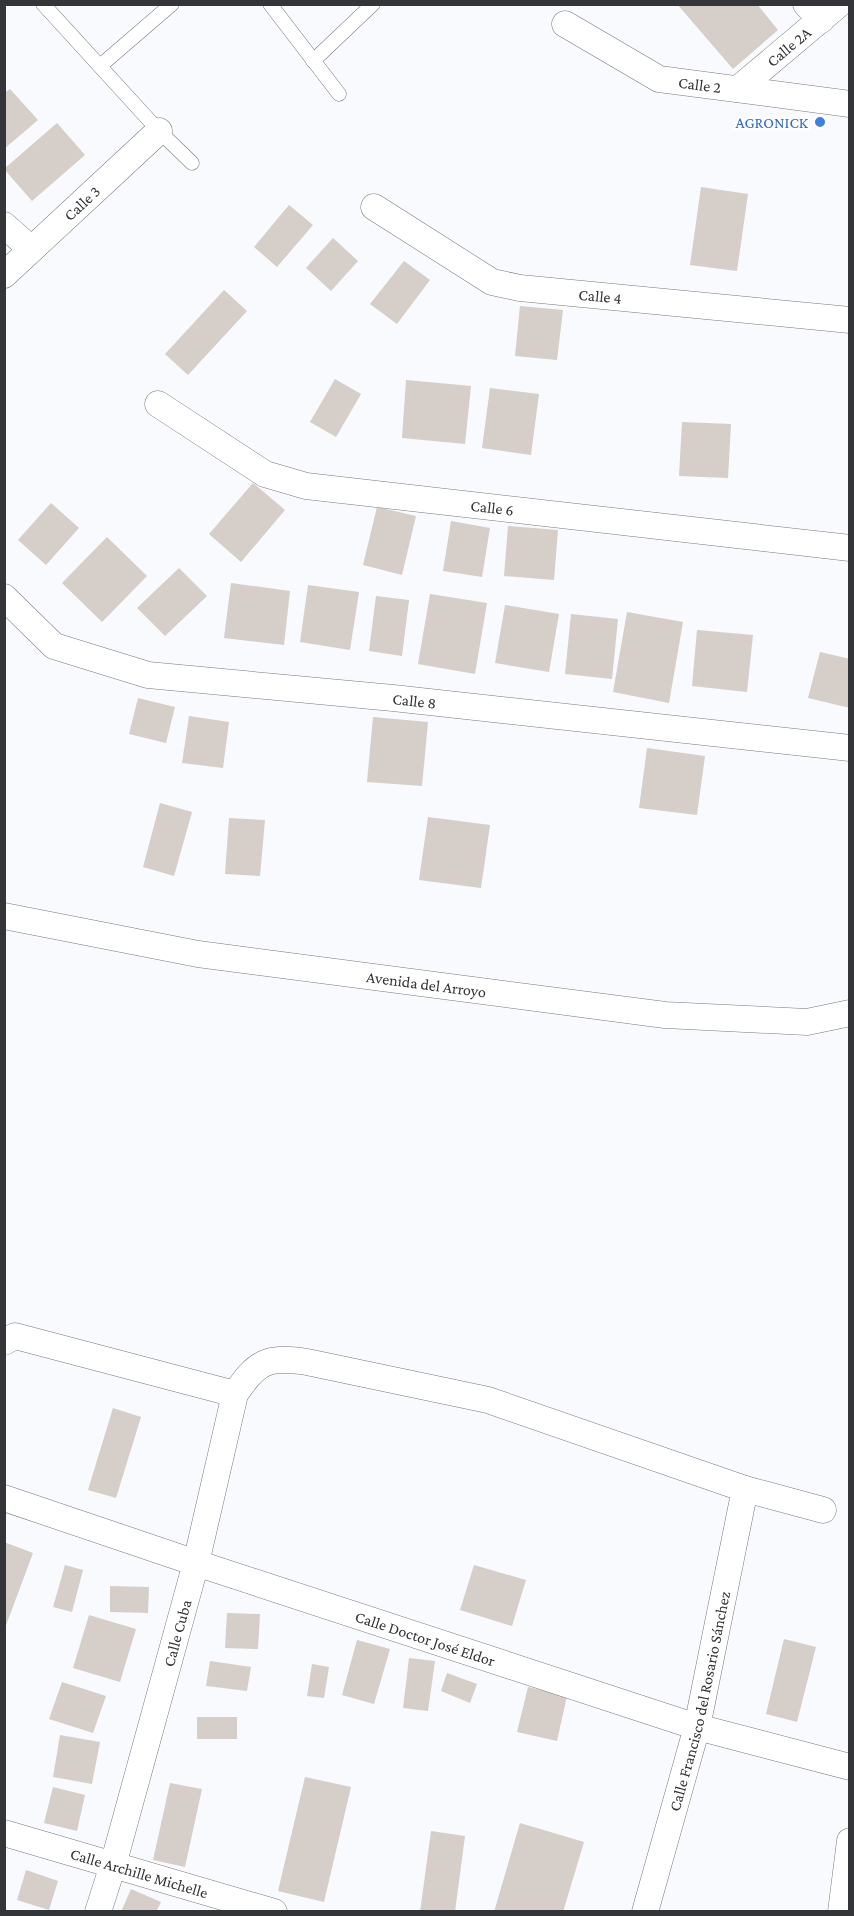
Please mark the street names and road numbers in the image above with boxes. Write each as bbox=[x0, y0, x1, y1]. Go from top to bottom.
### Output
street label: Calle 2A bbox=[763, 23, 815, 70]
street label: Calle 2 bbox=[677, 73, 722, 96]
street label: Calle 3 bbox=[60, 182, 103, 224]
street label: Calle 4 bbox=[578, 285, 623, 306]
street label: Calle 6 bbox=[470, 496, 515, 518]
street label: Calle 8 bbox=[392, 690, 437, 711]
street label: Avenida del Arroyo bbox=[366, 968, 487, 1000]
street label: Calle Francisco del Rosario Sánchez bbox=[665, 1589, 733, 1813]
street label: Calle Cuba bbox=[159, 1597, 194, 1668]
street label: Calle Doctor José Eldor bbox=[353, 1607, 498, 1669]
street label: Calle Archille Michelle bbox=[69, 1844, 210, 1901]

